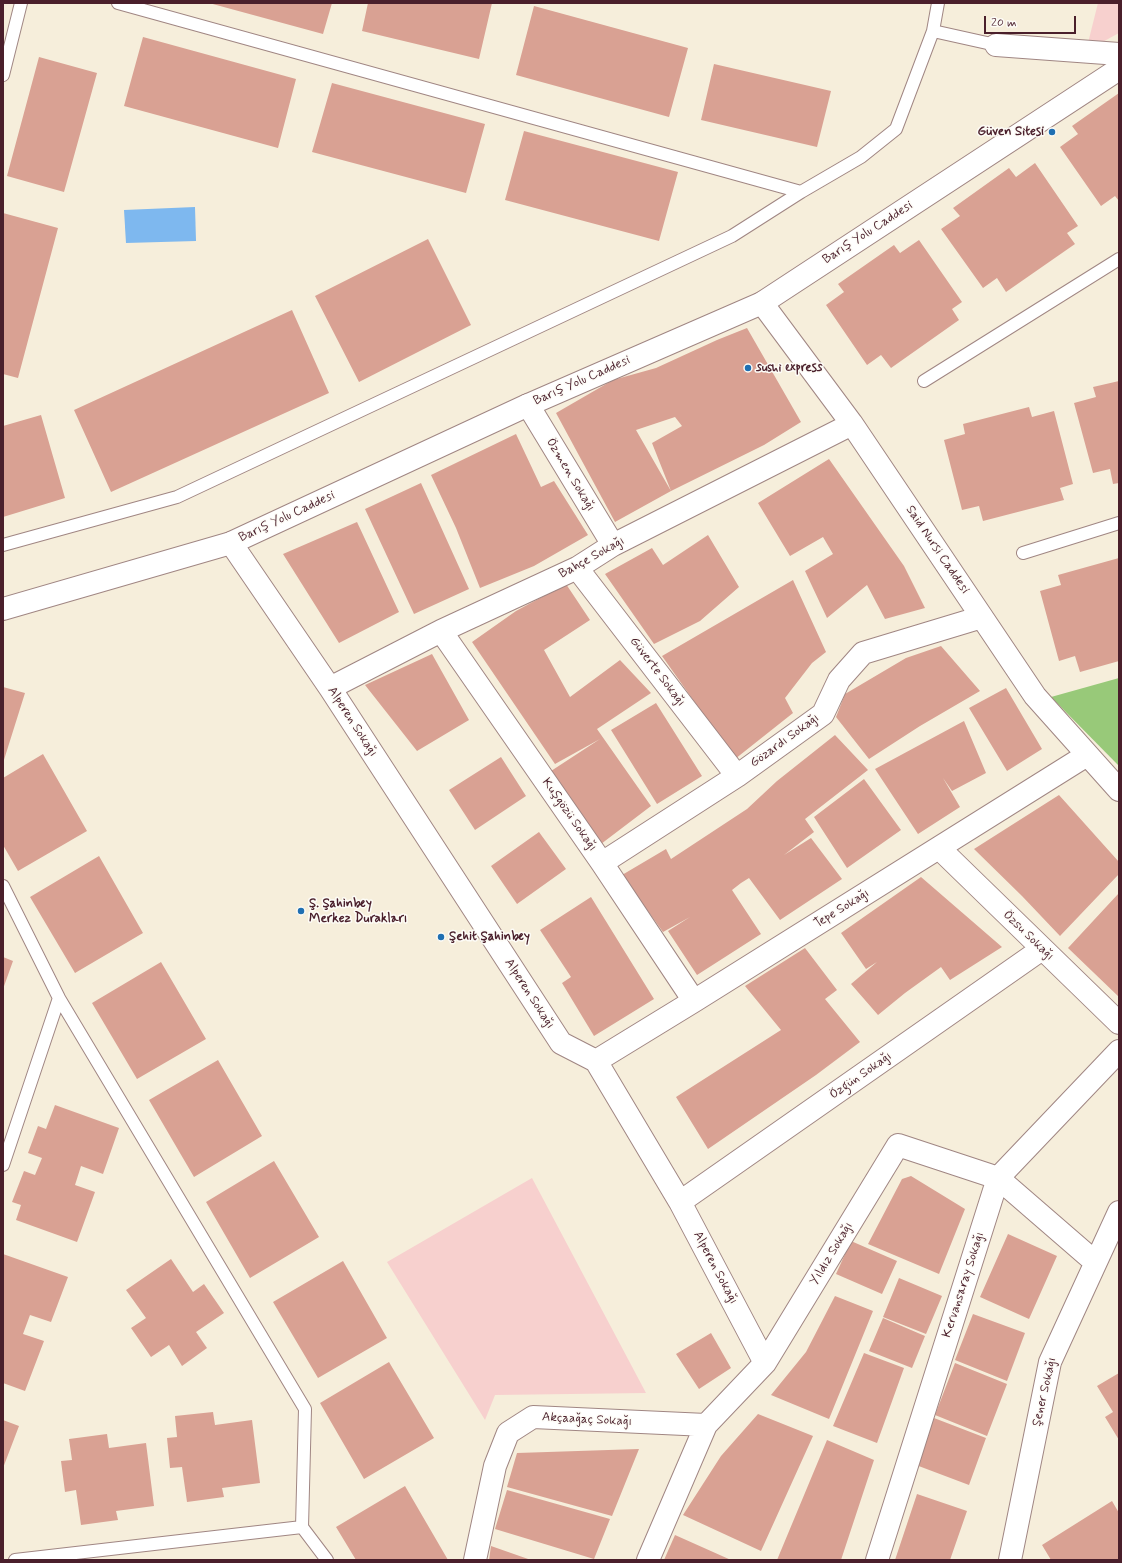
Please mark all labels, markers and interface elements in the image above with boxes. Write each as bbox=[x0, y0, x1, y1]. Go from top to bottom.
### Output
scale bar bbox=[986, 8, 1078, 34]
text: 20 m bbox=[991, 15, 1017, 31]
place label: Güven Sitesi bbox=[978, 124, 1044, 140]
marker: Güven Sitesi bbox=[1047, 127, 1057, 137]
street label: Barış Yolu Caddesi bbox=[820, 198, 916, 268]
street label: Barış Yolu Caddesi bbox=[531, 353, 633, 409]
place label: sushi express bbox=[756, 360, 822, 376]
marker: sushi express bbox=[743, 363, 753, 373]
street label: Özmen Sokağı bbox=[542, 436, 598, 514]
street label: Barış Yolu Caddesi bbox=[236, 488, 338, 546]
street label: Said Nursi Caddesi bbox=[902, 503, 972, 597]
street label: Bahçe Sokağı bbox=[556, 534, 628, 582]
street label: Güverte Sokağı bbox=[626, 634, 688, 710]
street label: Alperen Sokağı bbox=[324, 684, 380, 760]
street label: Gözardı Sokağı bbox=[747, 711, 823, 771]
street label: Kuşgözü Sokağı bbox=[538, 775, 600, 855]
street label: Tepe Sokağı bbox=[811, 886, 873, 932]
place label: Ş. Şahinbey Merkez Durakları bbox=[309, 896, 407, 927]
marker: Ş. Şahinbey Merkez Durakları bbox=[296, 906, 306, 916]
street label: Özsu Sokağı bbox=[999, 908, 1057, 964]
place label: Şehit Şahinbey bbox=[449, 929, 530, 945]
marker: Şehit Şahinbey bbox=[436, 932, 446, 942]
street label: Alperen Sokağı bbox=[501, 956, 557, 1032]
street label: Özgün Sokağı bbox=[827, 1049, 895, 1103]
street label: Yıldız Sokağı bbox=[807, 1220, 857, 1288]
street label: Alperen Sokağı bbox=[689, 1229, 741, 1307]
street label: Kervansaray Sokağı bbox=[940, 1230, 988, 1340]
street label: Şener Sokağı bbox=[1029, 1356, 1061, 1428]
street label: Akçaağaç Sokağı bbox=[542, 1410, 632, 1430]

